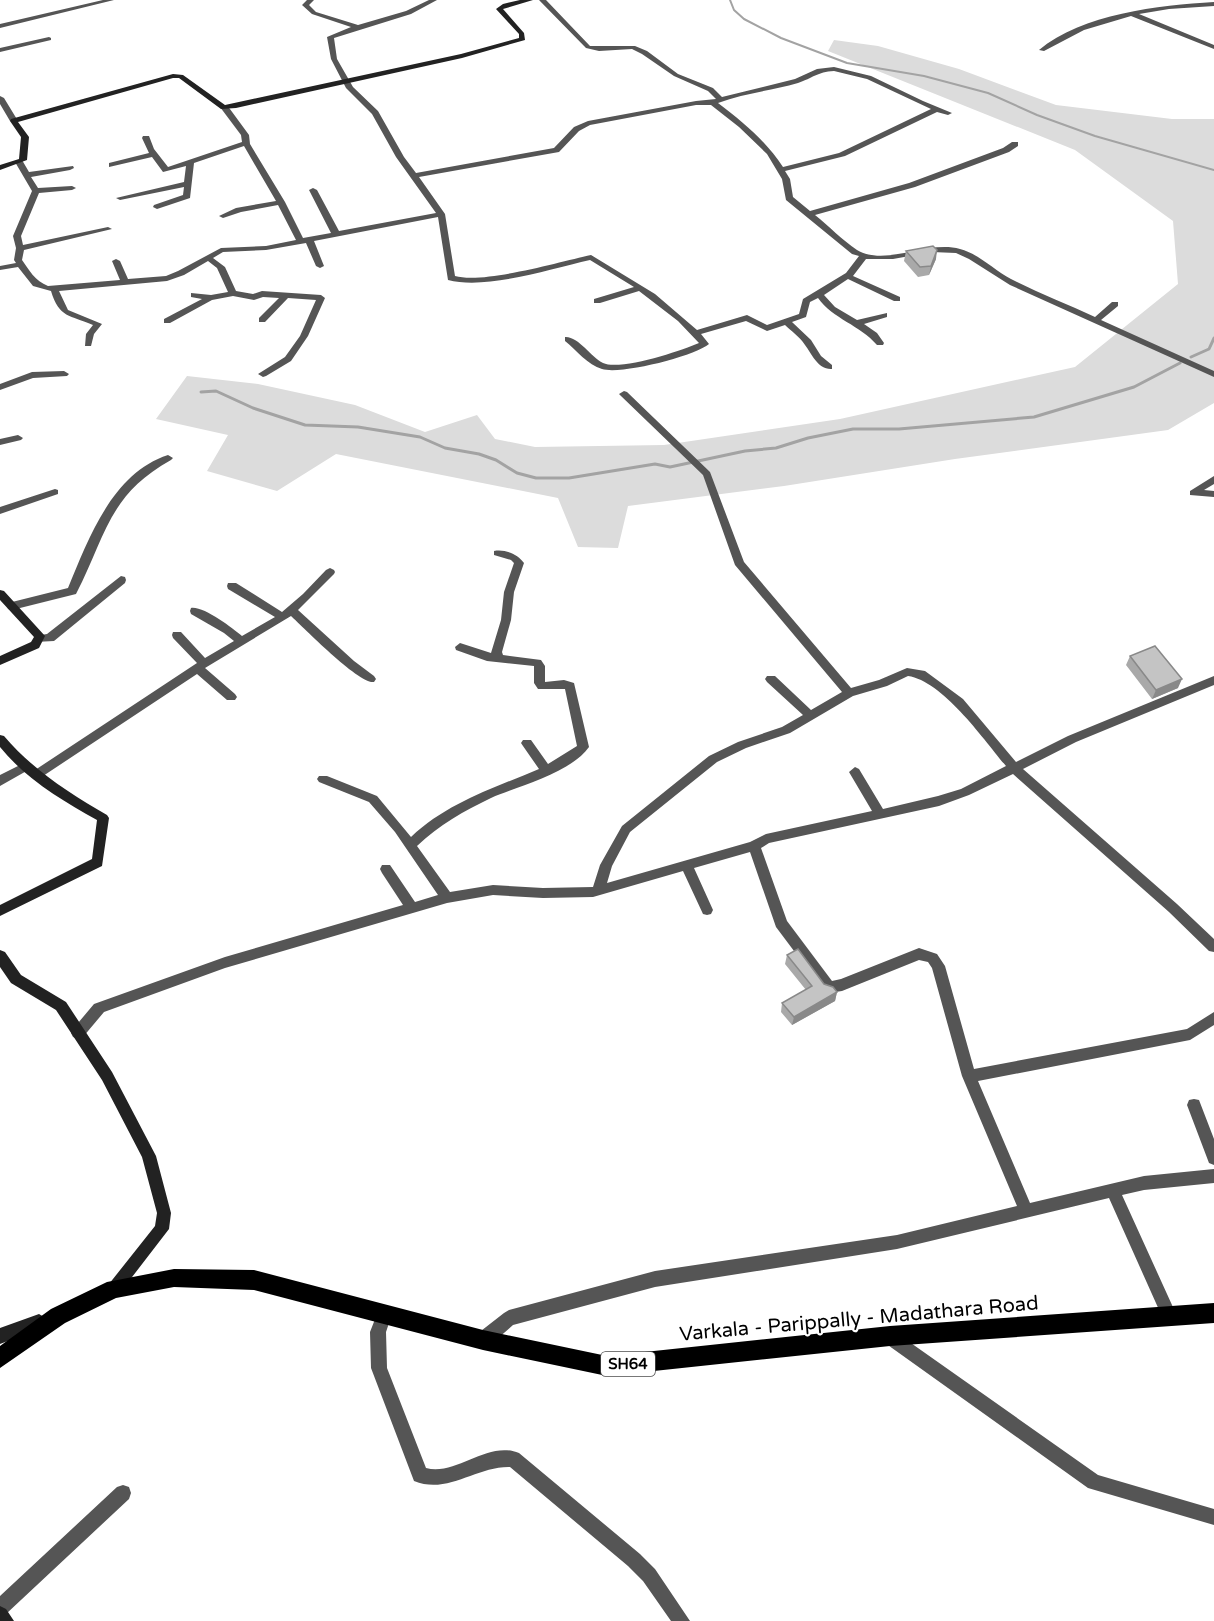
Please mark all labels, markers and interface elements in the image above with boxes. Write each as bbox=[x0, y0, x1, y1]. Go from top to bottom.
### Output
street label: Varkala - Parippally - Madathara Road bbox=[678, 1291, 1040, 1347]
road number: SH64 bbox=[601, 1352, 655, 1376]

